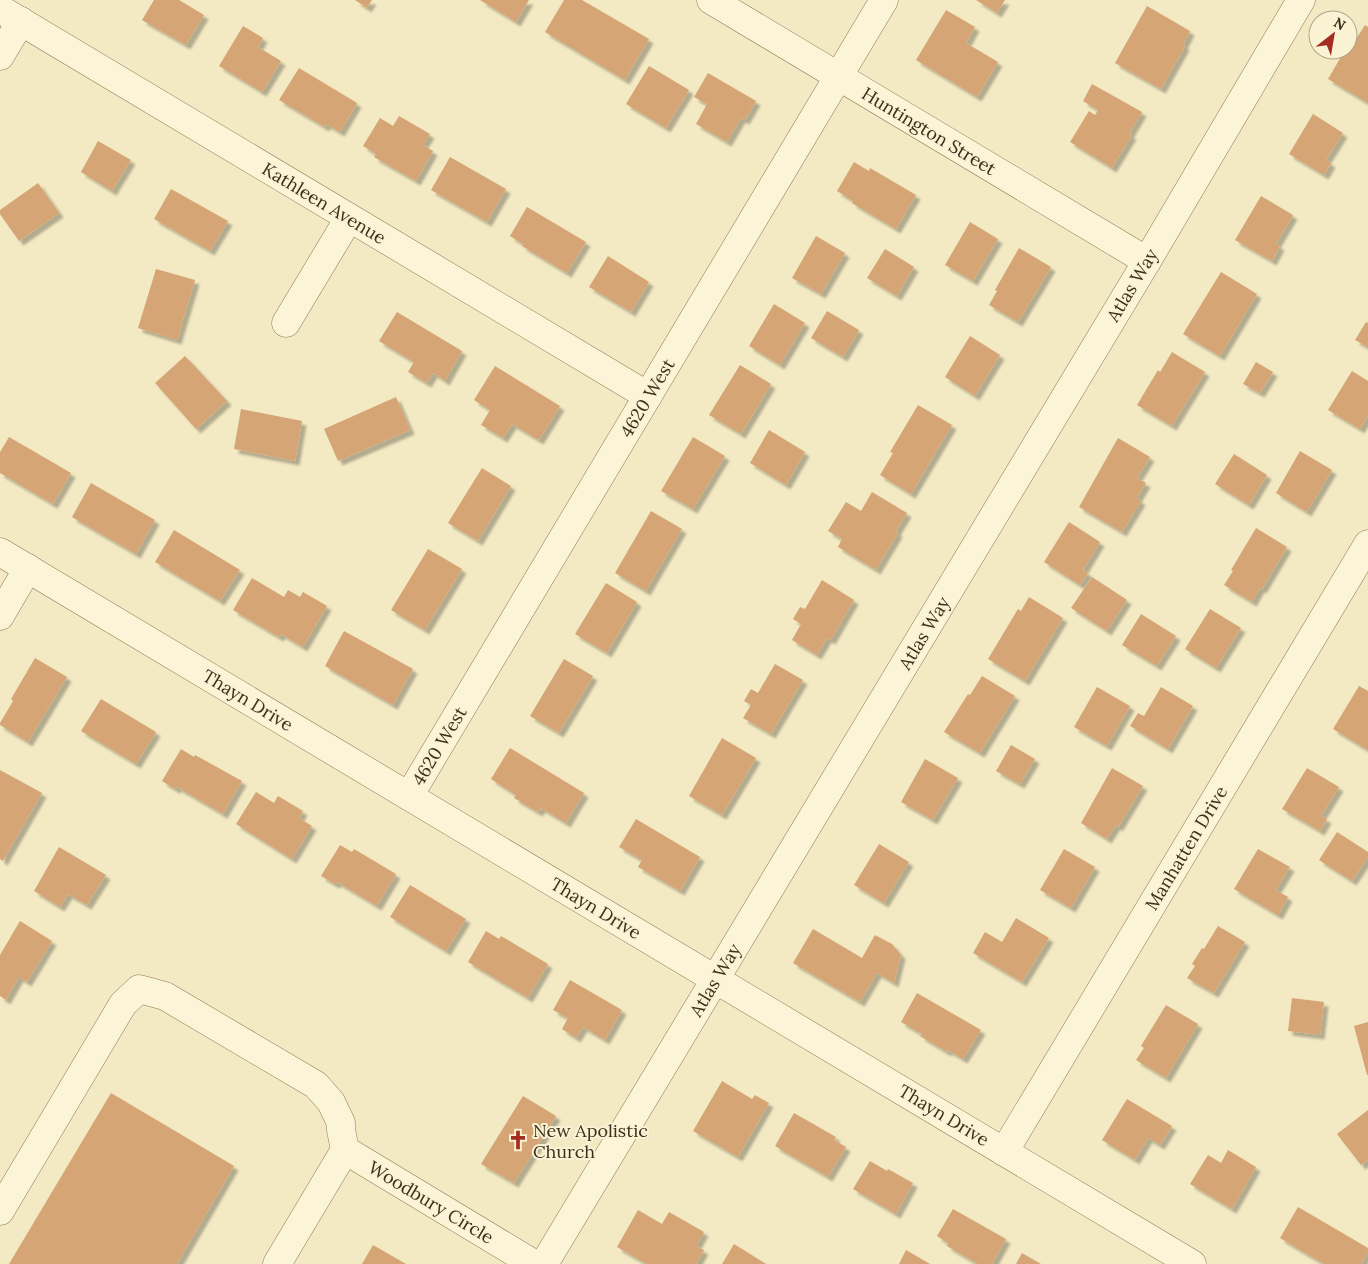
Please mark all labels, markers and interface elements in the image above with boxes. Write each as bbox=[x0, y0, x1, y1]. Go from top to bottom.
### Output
north arrow bbox=[1308, 10, 1358, 60]
text: N bbox=[1330, 13, 1349, 34]
street label: Huntington Street bbox=[858, 82, 1000, 180]
street label: Kathleen Avenue bbox=[258, 157, 390, 249]
street label: Atlas Way bbox=[1101, 244, 1163, 327]
street label: 4620 West bbox=[614, 354, 680, 442]
street label: Atlas Way bbox=[893, 592, 955, 675]
street label: Thayn Drive bbox=[199, 664, 298, 736]
street label: 4620 West bbox=[406, 702, 472, 790]
street label: Manhatten Drive bbox=[1140, 781, 1232, 914]
street label: Thayn Drive bbox=[547, 872, 646, 944]
street label: Atlas Way bbox=[684, 939, 746, 1022]
street label: Thayn Drive bbox=[895, 1079, 994, 1151]
place label: New Apolistic Church bbox=[533, 1119, 648, 1163]
church icon: New Apolistic Church bbox=[507, 1129, 529, 1151]
street label: Woodbury Circle bbox=[364, 1156, 498, 1249]

